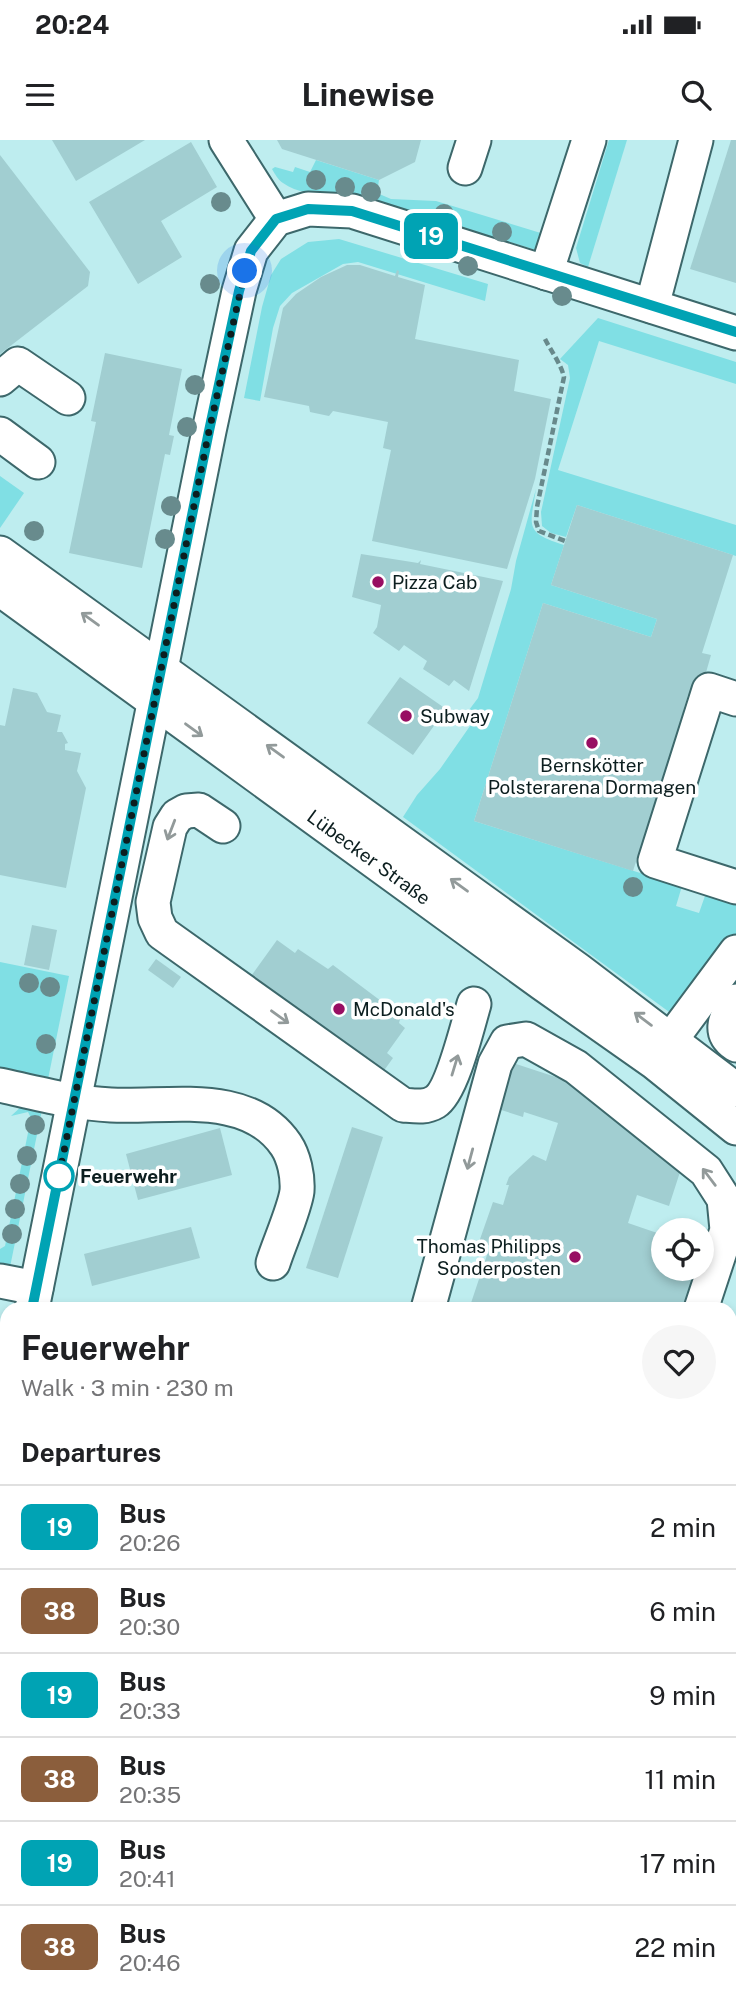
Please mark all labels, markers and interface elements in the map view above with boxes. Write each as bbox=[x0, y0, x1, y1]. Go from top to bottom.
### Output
text: 20:24 bbox=[35, 9, 109, 40]
icon: menu bbox=[21, 76, 59, 114]
text: Linewise bbox=[301, 76, 435, 113]
icon: search bbox=[677, 76, 715, 114]
line badge: 19 bbox=[400, 213, 462, 259]
text: 19 bbox=[418, 222, 444, 250]
your location bbox=[227, 253, 262, 288]
place label: Pizza Cab bbox=[392, 571, 477, 593]
marker: Pizza Cab bbox=[370, 574, 386, 590]
one-way arrow bbox=[81, 612, 100, 626]
place label: Subway bbox=[420, 705, 490, 727]
marker: Subway bbox=[398, 708, 414, 724]
one-way arrow bbox=[184, 723, 203, 737]
marker: Bernskötter Polsterarena Dormagen bbox=[584, 735, 600, 751]
one-way arrow bbox=[266, 744, 285, 759]
place label: Bernskötter Polsterarena Dormagen bbox=[488, 754, 696, 798]
street label: Lübecker Straße bbox=[303, 805, 435, 909]
one-way arrow bbox=[163, 819, 176, 840]
one-way arrow bbox=[450, 877, 469, 892]
place label: McDonald's bbox=[353, 998, 455, 1020]
marker: McDonald's bbox=[331, 1001, 347, 1017]
one-way arrow bbox=[270, 1010, 289, 1024]
one-way arrow bbox=[634, 1011, 653, 1026]
one-way arrow bbox=[449, 1054, 462, 1076]
one-way arrow bbox=[462, 1147, 475, 1169]
marker: Feuerwehr bbox=[44, 1161, 74, 1191]
place label: Feuerwehr bbox=[80, 1165, 177, 1187]
one-way arrow bbox=[701, 1168, 716, 1186]
map controls bbox=[651, 1218, 714, 1281]
button: locate bbox=[651, 1218, 714, 1281]
place label: Thomas Philipps Sonderposten bbox=[417, 1235, 561, 1279]
marker: Thomas Philipps Sonderposten bbox=[567, 1249, 583, 1265]
button: heart bbox=[642, 1325, 716, 1399]
text: Feuerwehr bbox=[21, 1329, 190, 1367]
text: Walk · 3 min · 230 m bbox=[21, 1374, 234, 1401]
text: Departures bbox=[21, 1437, 161, 1468]
text: Bus bbox=[119, 1498, 166, 1529]
text: 2 min bbox=[650, 1512, 716, 1543]
text: 19 bbox=[46, 1513, 73, 1541]
text: 20:26 bbox=[119, 1529, 180, 1556]
text: Bus bbox=[119, 1582, 166, 1613]
text: 6 min bbox=[649, 1596, 716, 1627]
text: 38 bbox=[44, 1597, 76, 1625]
text: 20:30 bbox=[119, 1613, 180, 1640]
text: Bus bbox=[119, 1666, 166, 1697]
text: 9 min bbox=[649, 1680, 716, 1711]
text: 19 bbox=[46, 1681, 73, 1709]
text: 20:33 bbox=[119, 1697, 181, 1724]
text: Bus bbox=[119, 1750, 166, 1781]
text: 11 min bbox=[644, 1764, 716, 1795]
text: 38 bbox=[44, 1765, 76, 1793]
text: 20:35 bbox=[119, 1781, 181, 1808]
text: Bus bbox=[119, 1834, 166, 1865]
text: 17 min bbox=[639, 1848, 716, 1879]
text: 19 bbox=[46, 1849, 73, 1877]
text: 20:41 bbox=[119, 1865, 176, 1892]
text: Bus bbox=[119, 1918, 166, 1949]
text: 22 min bbox=[635, 1932, 716, 1963]
text: 38 bbox=[44, 1933, 76, 1961]
text: 20:46 bbox=[119, 1949, 181, 1976]

